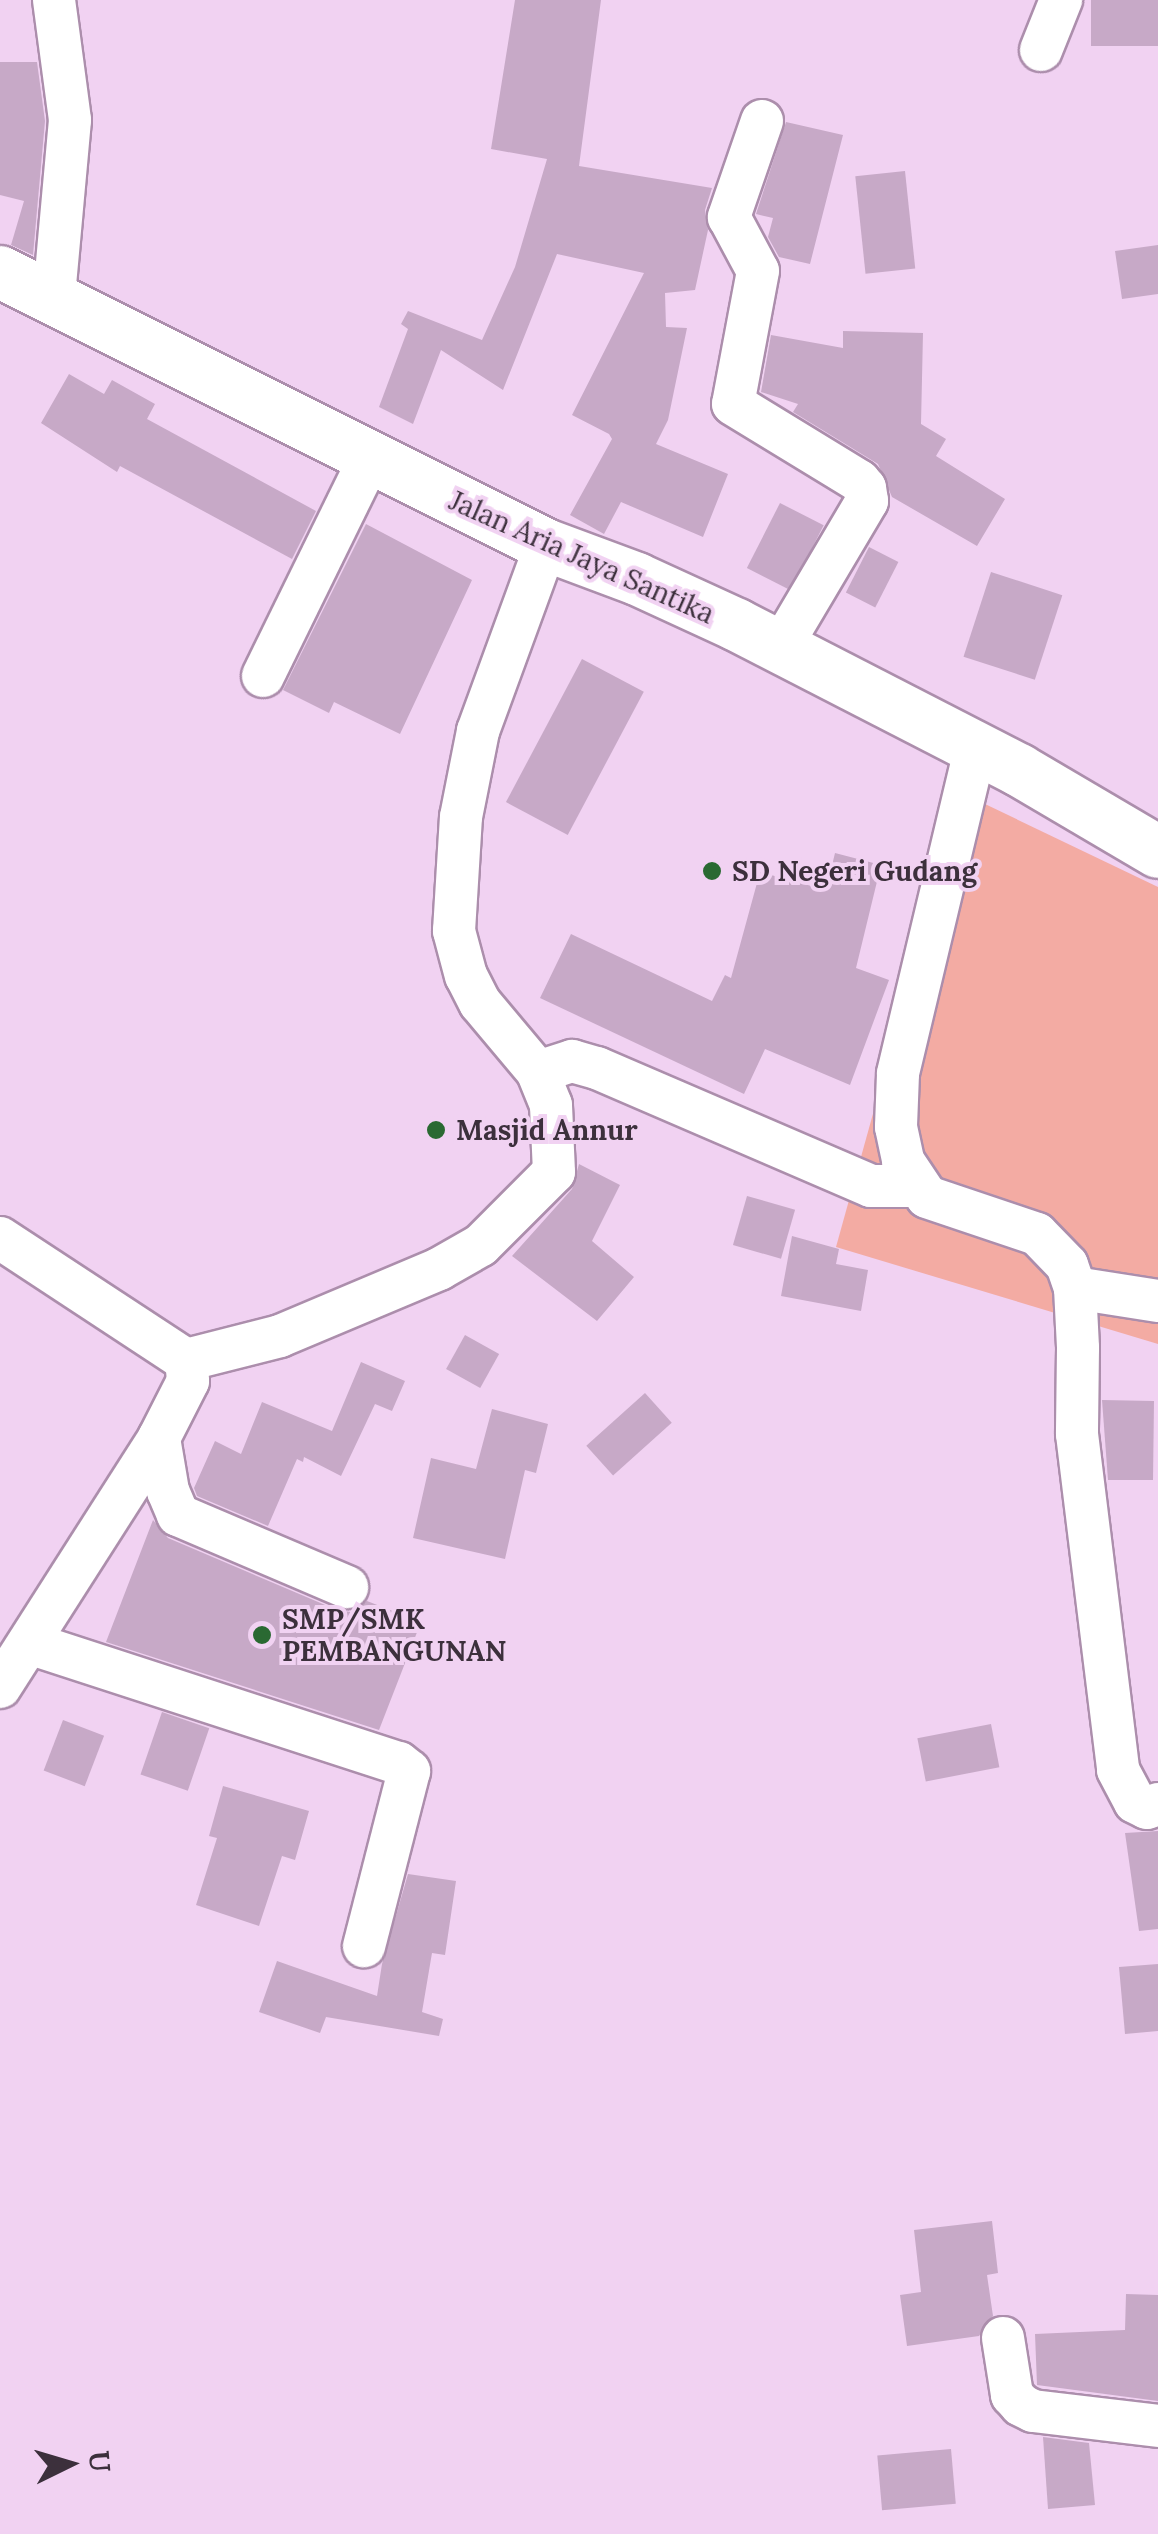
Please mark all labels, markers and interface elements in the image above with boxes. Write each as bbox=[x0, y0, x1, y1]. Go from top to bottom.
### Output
street label: Jalan Aria Jaya Santika bbox=[444, 483, 720, 631]
place label: SD Negeri Gudang bbox=[732, 854, 977, 888]
marker: SD Negeri Gudang bbox=[701, 860, 723, 882]
place label: Masjid Annur bbox=[456, 1113, 638, 1147]
marker: Masjid Annur bbox=[425, 1119, 447, 1141]
place label: SMP/SMK PEMBANGUNAN bbox=[282, 1602, 507, 1668]
marker: SMP/SMK PEMBANGUNAN bbox=[251, 1624, 273, 1646]
north arrow bbox=[20, 2414, 120, 2514]
text: U bbox=[81, 2449, 119, 2474]

